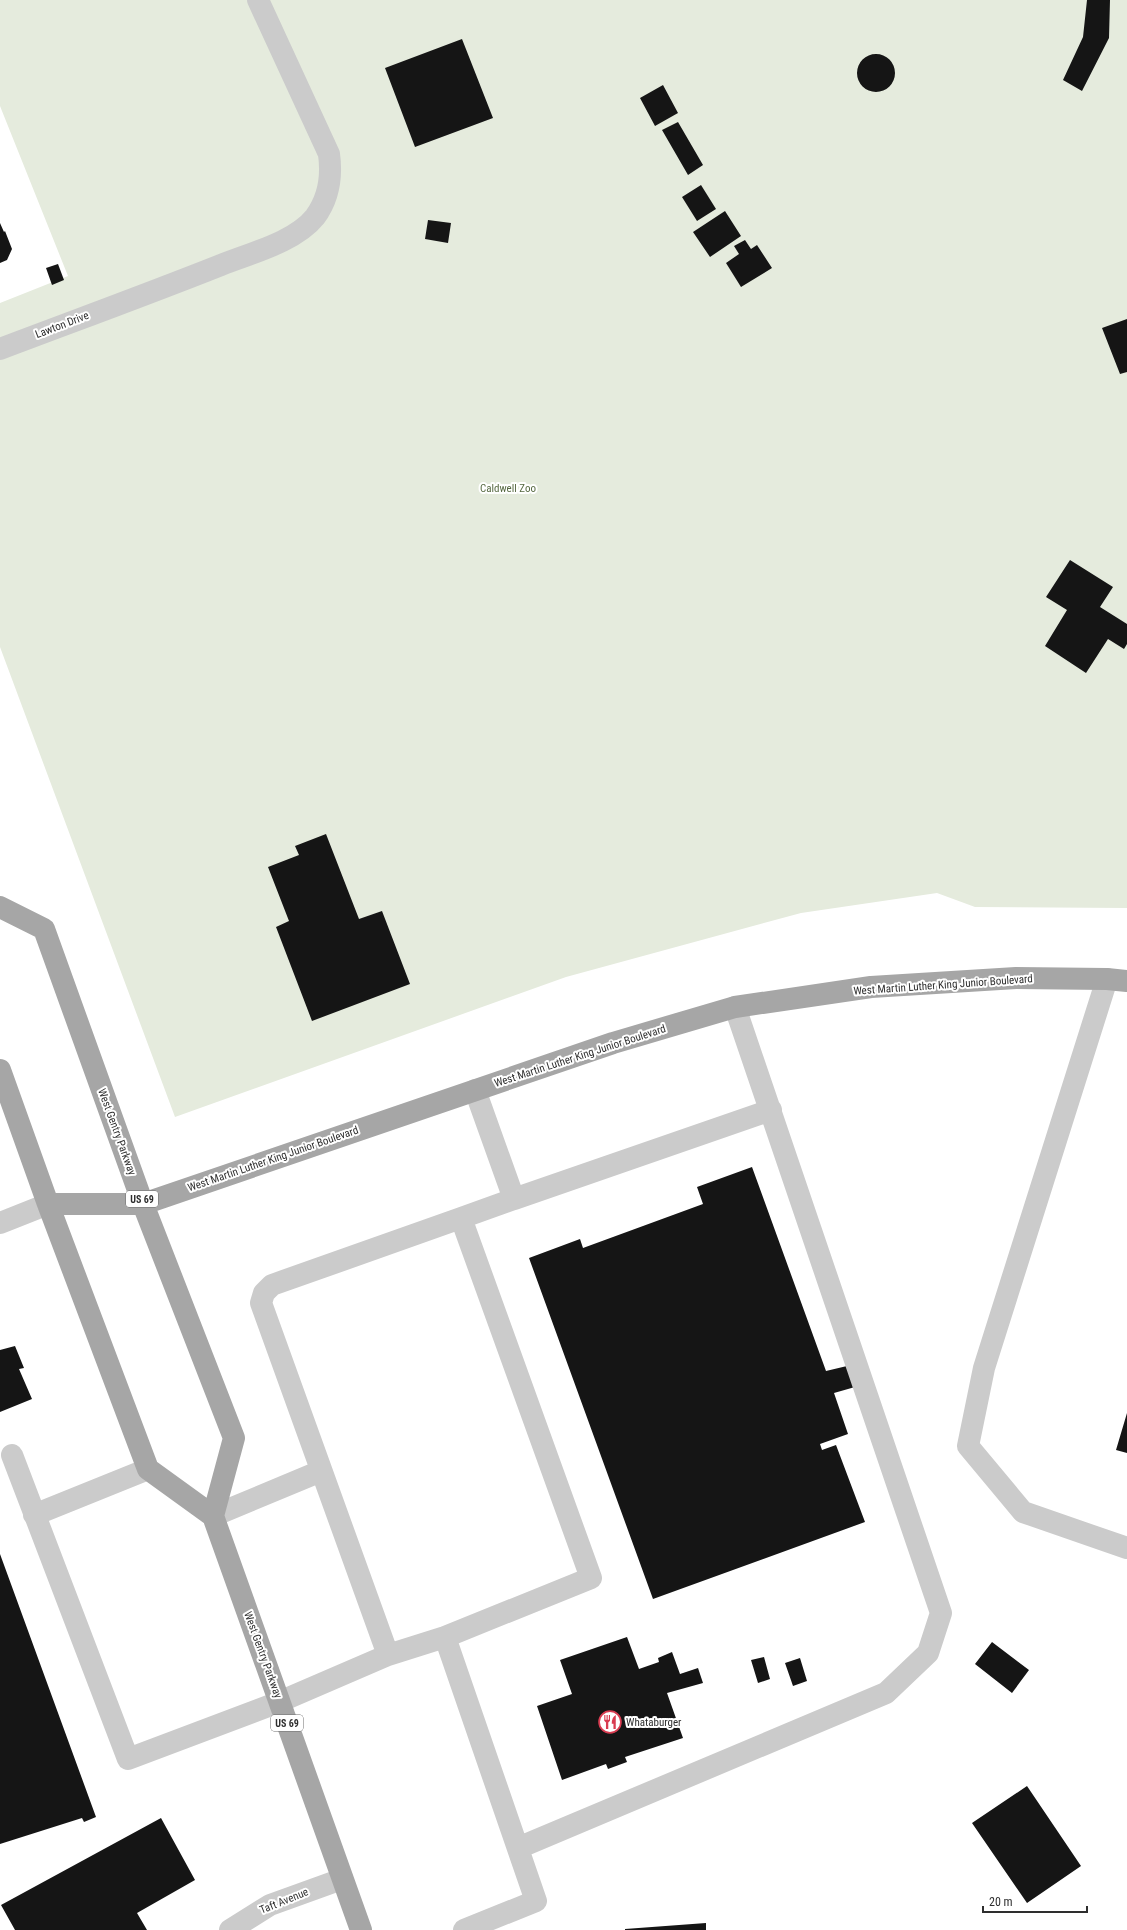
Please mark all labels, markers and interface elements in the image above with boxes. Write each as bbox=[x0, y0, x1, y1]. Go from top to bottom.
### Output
street label: Lawton Drive bbox=[33, 309, 91, 341]
park label: Caldwell Zoo bbox=[480, 482, 536, 495]
street label: West Martin Luther King Junior Boulevard bbox=[853, 972, 1033, 998]
street label: West Martin Luther King Junior Boulevard bbox=[493, 1022, 667, 1090]
street label: West Gentry Parkway bbox=[95, 1087, 139, 1178]
street label: West Martin Luther King Junior Boulevard bbox=[186, 1124, 360, 1194]
road number: US 69 bbox=[126, 1191, 158, 1207]
street label: West Gentry Parkway bbox=[241, 1610, 285, 1701]
restaurant icon: Whataburger bbox=[597, 1709, 623, 1735]
road number: US 69 bbox=[271, 1715, 303, 1731]
place label: Whataburger bbox=[626, 1716, 682, 1729]
street label: Taft Avenue bbox=[258, 1885, 310, 1917]
scale bar bbox=[983, 1888, 1087, 1914]
text: 20 m bbox=[989, 1895, 1013, 1909]

